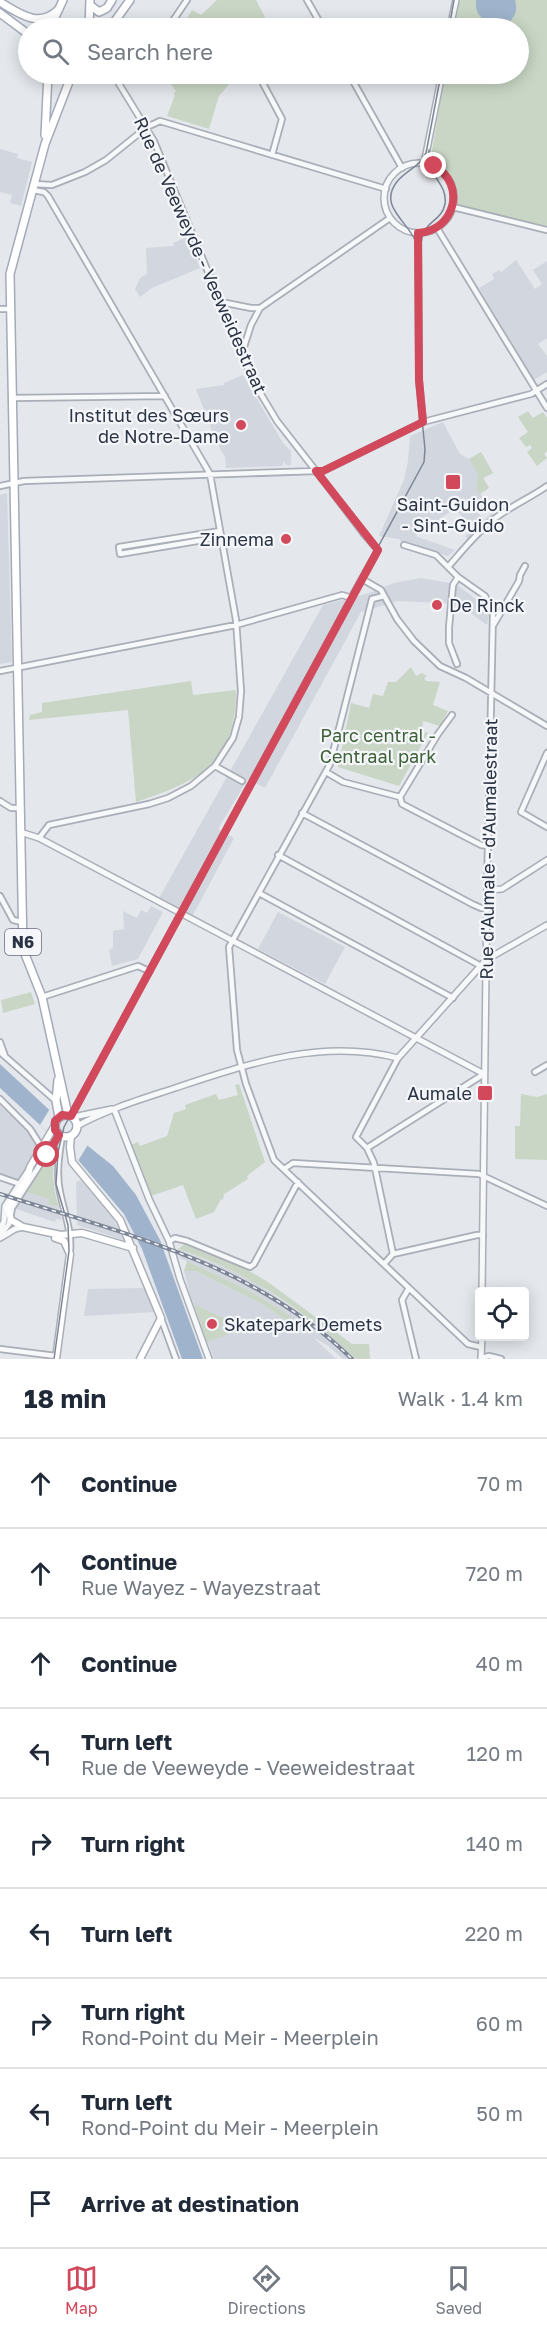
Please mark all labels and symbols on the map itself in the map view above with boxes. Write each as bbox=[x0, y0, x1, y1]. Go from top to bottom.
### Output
street label: Rue de Veeweyde - Veeweidestraat bbox=[130, 113, 272, 397]
route end bbox=[420, 152, 446, 178]
place label: Institut des Sœurs de Notre-Dame bbox=[68, 404, 229, 447]
marker: Institut des Sœurs de Notre-Dame bbox=[234, 418, 248, 432]
marker: Saint-Guidon - Sint-Guido bbox=[444, 473, 462, 491]
place label: Saint-Guidon - Sint-Guido bbox=[397, 493, 509, 536]
place label: Zinnema bbox=[200, 528, 274, 550]
marker: Zinnema bbox=[279, 532, 293, 546]
place label: De Rinck bbox=[449, 594, 525, 616]
marker: De Rinck bbox=[430, 598, 444, 612]
street label: Rue d'Aumale - d'Aumalestraat bbox=[475, 718, 501, 980]
park label: Parc central - Centraal park bbox=[320, 724, 436, 767]
road number: N6 bbox=[5, 929, 41, 955]
place label: Aumale bbox=[407, 1082, 472, 1104]
marker: Aumale bbox=[476, 1084, 494, 1102]
route start bbox=[33, 1141, 59, 1167]
place label: Skatepark Demets bbox=[224, 1313, 382, 1335]
marker: Skatepark Demets bbox=[205, 1317, 219, 1331]

